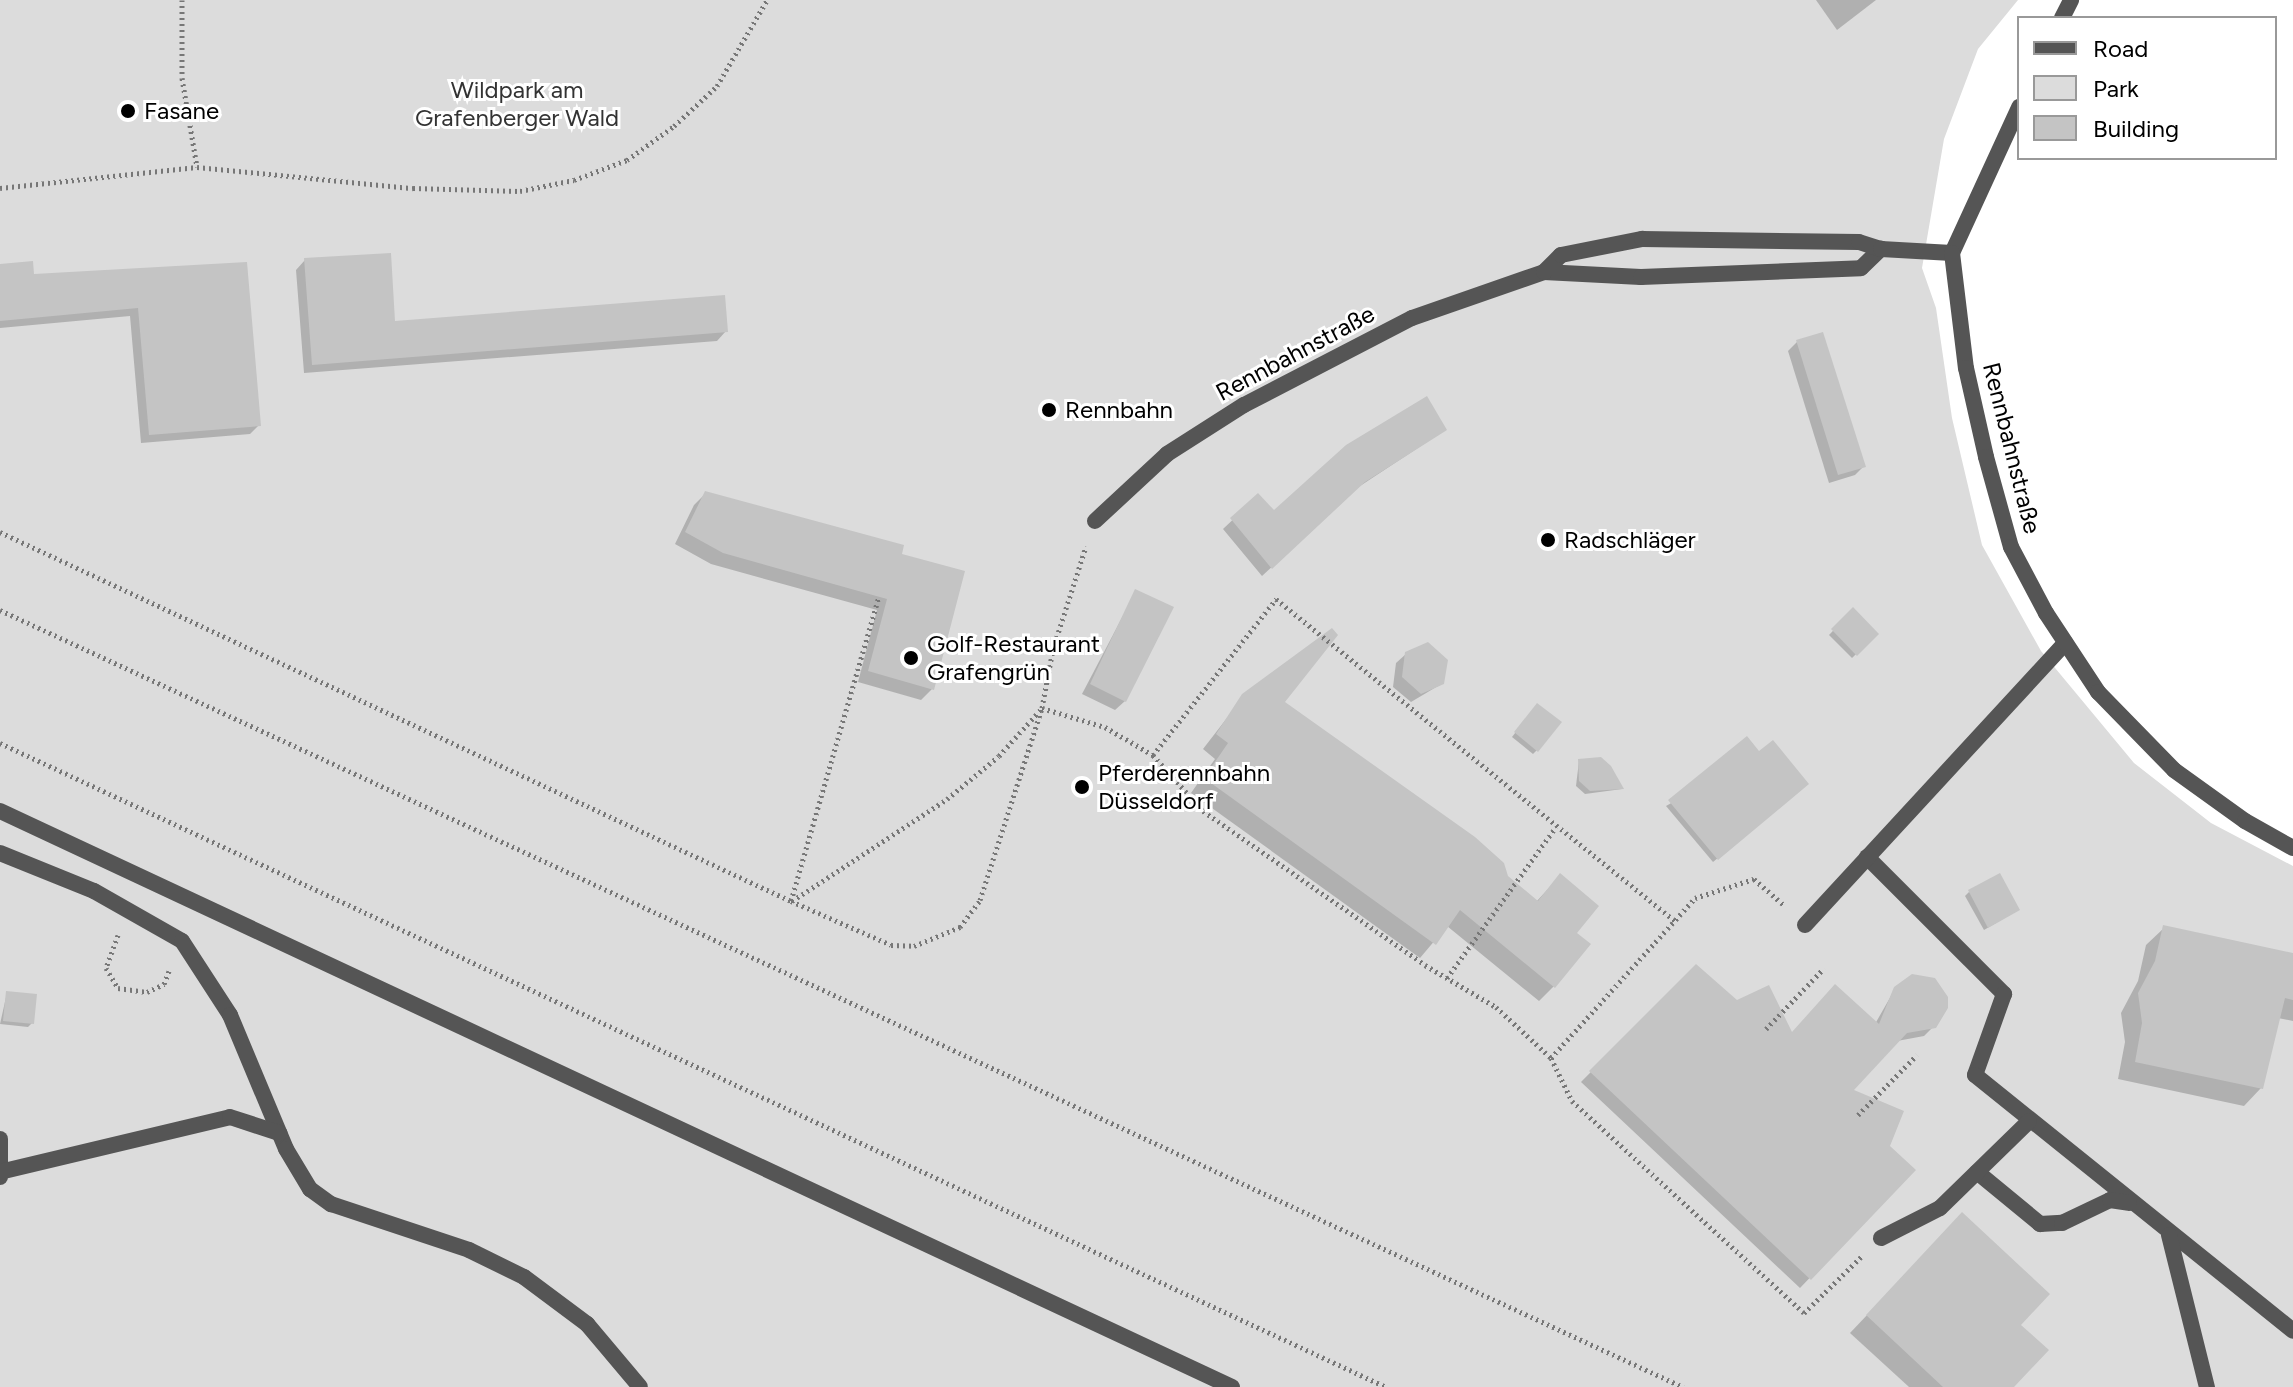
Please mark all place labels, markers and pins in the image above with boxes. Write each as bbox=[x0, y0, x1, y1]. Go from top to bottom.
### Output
place label: Fasane bbox=[144, 97, 219, 125]
marker: Fasane bbox=[119, 102, 137, 120]
place label: Rennbahn bbox=[1065, 396, 1173, 424]
marker: Rennbahn bbox=[1040, 401, 1058, 419]
place label: Radschläger bbox=[1564, 526, 1696, 554]
marker: Radschläger bbox=[1539, 531, 1557, 549]
place label: Golf-Restaurant Grafengrün bbox=[927, 630, 1100, 686]
marker: Golf-Restaurant Grafengrün bbox=[902, 649, 920, 667]
place label: Pferderennbahn Düsseldorf bbox=[1098, 759, 1270, 815]
marker: Pferderennbahn Düsseldorf bbox=[1073, 778, 1091, 796]

